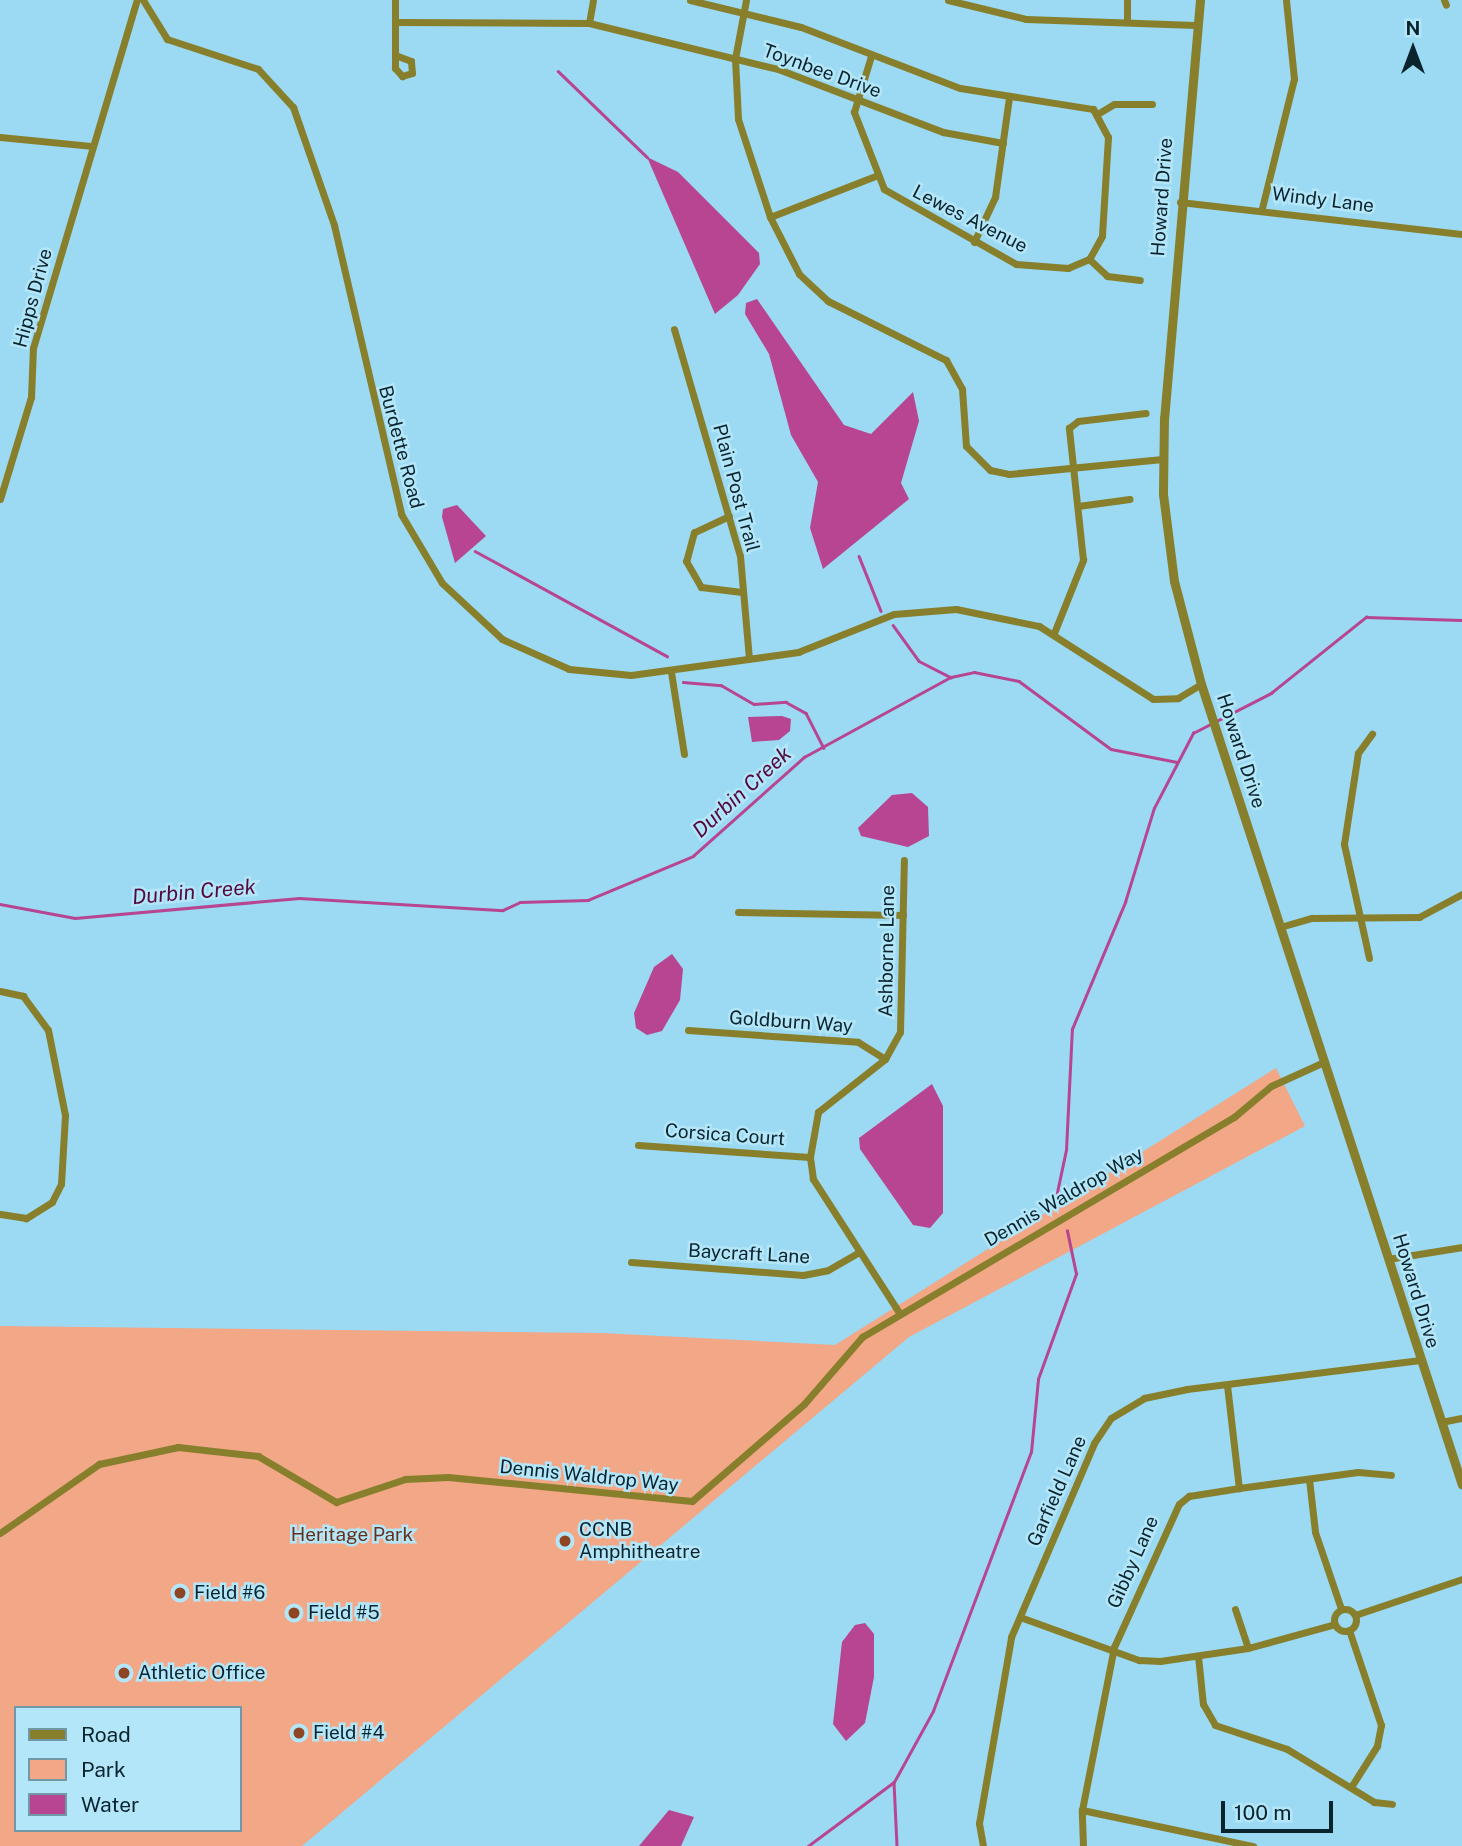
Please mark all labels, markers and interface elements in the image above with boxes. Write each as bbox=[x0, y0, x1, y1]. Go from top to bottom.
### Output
north arrow bbox=[1378, 14, 1448, 84]
text: N bbox=[1406, 17, 1420, 39]
street label: Toynbee Drive bbox=[760, 39, 884, 103]
street label: Howard Drive bbox=[1146, 137, 1178, 257]
street label: Lewes Avenue bbox=[909, 180, 1031, 258]
street label: Windy Lane bbox=[1271, 182, 1375, 218]
street label: Hipps Drive bbox=[9, 246, 57, 350]
street label: Burdette Road bbox=[374, 383, 428, 511]
street label: Plain Post Trail bbox=[708, 422, 764, 554]
street label: Howard Drive bbox=[1212, 691, 1270, 811]
water label: Durbin Creek bbox=[687, 741, 797, 843]
water label: Durbin Creek bbox=[131, 874, 257, 910]
street label: Ashborne Lane bbox=[874, 885, 900, 1017]
street label: Goldburn Way bbox=[728, 1006, 854, 1038]
street label: Corsica Court bbox=[664, 1119, 786, 1151]
street label: Dennis Waldrop Way bbox=[980, 1142, 1148, 1252]
street label: Howard Drive bbox=[1388, 1231, 1444, 1351]
street label: Baycraft Lane bbox=[687, 1239, 811, 1269]
street label: Garfield Lane bbox=[1022, 1432, 1092, 1550]
street label: Dennis Waldrop Way bbox=[498, 1455, 680, 1497]
street label: Gibby Lane bbox=[1102, 1512, 1164, 1612]
place label: CCNB Amphitheatre bbox=[579, 1519, 700, 1563]
park label: Heritage Park bbox=[291, 1524, 413, 1546]
marker: CCNB Amphitheatre bbox=[557, 1533, 573, 1549]
place label: Field #6 bbox=[194, 1582, 265, 1604]
marker: Field #6 bbox=[172, 1585, 188, 1601]
place label: Field #5 bbox=[308, 1602, 380, 1624]
marker: Field #5 bbox=[286, 1605, 302, 1621]
place label: Athletic Office bbox=[138, 1662, 266, 1684]
marker: Athletic Office bbox=[116, 1665, 132, 1681]
legend bbox=[14, 1706, 242, 1832]
text: Road bbox=[81, 1722, 131, 1747]
place label: Field #4 bbox=[313, 1722, 384, 1744]
marker: Field #4 bbox=[291, 1725, 307, 1741]
text: Park bbox=[81, 1757, 126, 1782]
scale bar bbox=[1224, 1786, 1336, 1830]
text: Water bbox=[81, 1792, 139, 1817]
text: 100 m bbox=[1234, 1800, 1291, 1825]

